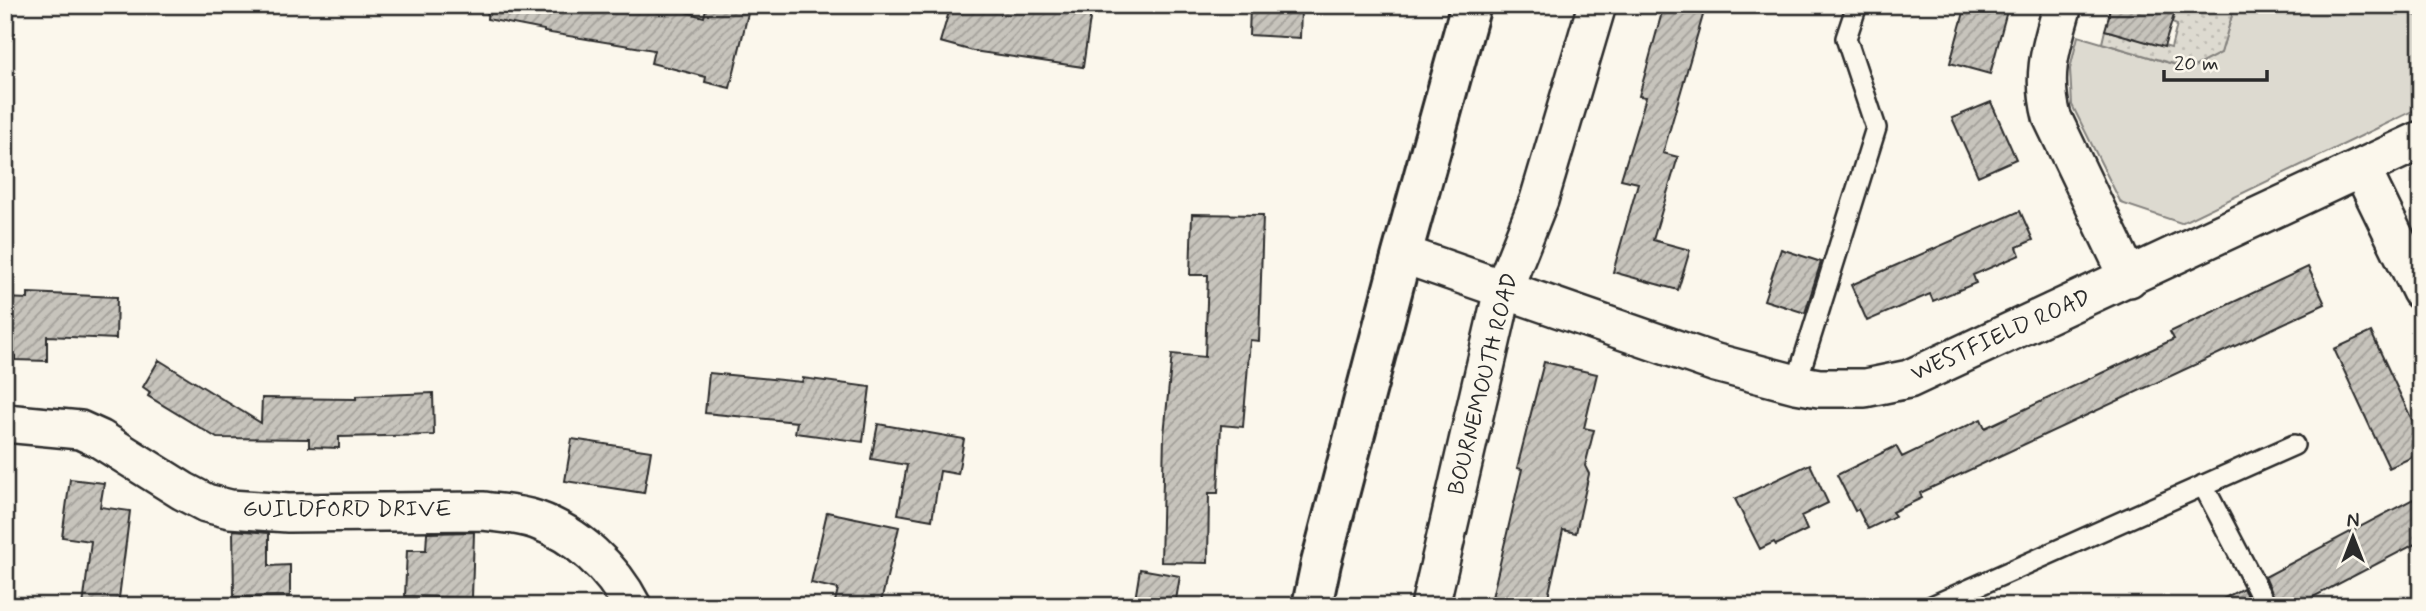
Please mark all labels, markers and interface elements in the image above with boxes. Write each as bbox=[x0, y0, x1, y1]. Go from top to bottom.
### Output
scale bar bbox=[2164, 38, 2267, 82]
text: 20 m bbox=[2174, 50, 2219, 78]
street label: BOURNEMOUTH ROAD bbox=[1442, 270, 1526, 498]
street label: WESTFIELD ROAD bbox=[1906, 283, 2096, 389]
street label: GUILDFORD DRIVE bbox=[243, 495, 451, 525]
north arrow bbox=[2318, 503, 2388, 572]
text: N bbox=[2347, 509, 2359, 534]

